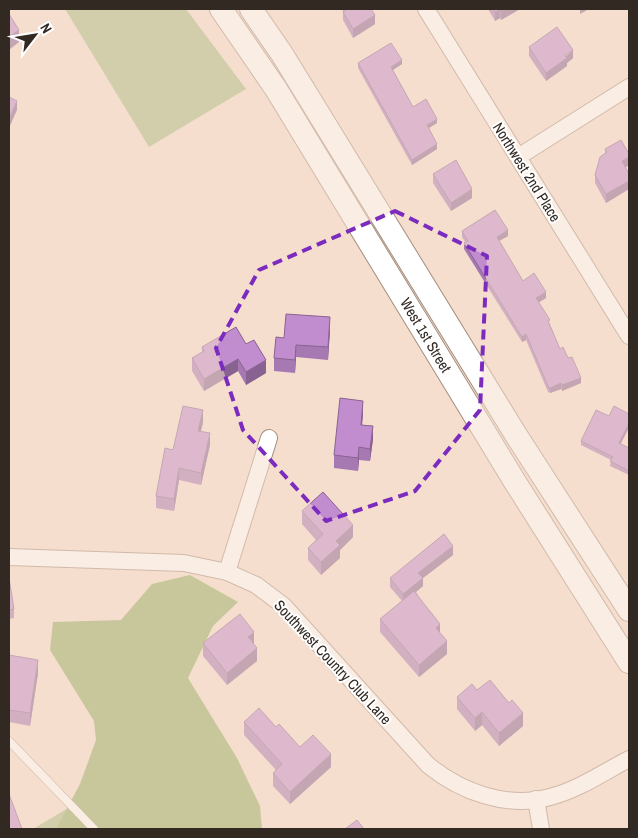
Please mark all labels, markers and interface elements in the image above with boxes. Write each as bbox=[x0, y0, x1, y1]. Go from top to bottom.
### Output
north arrow bbox=[10, 10, 60, 60]
text: N bbox=[36, 20, 56, 36]
street label: Northwest 2nd Place bbox=[488, 118, 566, 226]
street label: West 1st Street bbox=[395, 294, 457, 377]
street label: Southwest Country Club Lane bbox=[270, 595, 397, 729]

